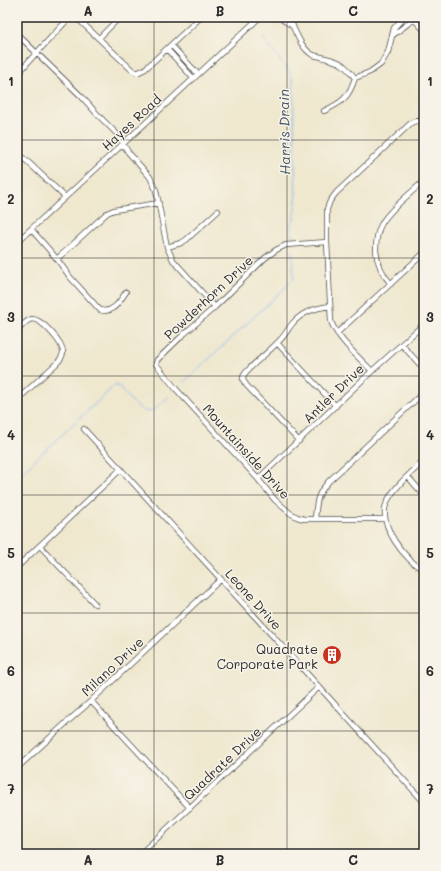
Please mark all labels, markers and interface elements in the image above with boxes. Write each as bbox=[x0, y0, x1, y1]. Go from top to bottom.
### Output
text: A bbox=[83, 2, 93, 19]
text: B bbox=[216, 2, 225, 19]
text: C bbox=[348, 2, 358, 19]
text: 1 bbox=[8, 72, 14, 89]
text: 1 bbox=[427, 72, 433, 89]
water label: Harris Drain bbox=[274, 89, 294, 175]
street label: Hayes Road bbox=[98, 90, 164, 154]
text: 2 bbox=[7, 190, 15, 207]
text: 2 bbox=[426, 190, 434, 207]
street label: Powderhorn Drive bbox=[160, 251, 256, 343]
text: 3 bbox=[7, 308, 15, 325]
text: 3 bbox=[426, 308, 434, 325]
street label: Antler Drive bbox=[299, 360, 367, 426]
street label: Mountainside Drive bbox=[200, 400, 294, 502]
text: 4 bbox=[7, 426, 15, 443]
text: 4 bbox=[426, 426, 434, 443]
text: 5 bbox=[7, 544, 15, 561]
text: 5 bbox=[426, 544, 434, 561]
street label: Leone Drive bbox=[222, 565, 286, 633]
street label: Milano Drive bbox=[77, 633, 147, 699]
place label: Quadrate Corporate Park bbox=[217, 640, 318, 672]
building icon: Quadrate Corporate Park bbox=[321, 644, 343, 666]
text: 6 bbox=[7, 662, 15, 679]
text: 6 bbox=[426, 662, 434, 679]
street label: Quadrate Drive bbox=[179, 723, 265, 803]
text: 7 bbox=[7, 780, 15, 797]
text: 7 bbox=[426, 780, 434, 797]
text: A bbox=[83, 851, 93, 868]
text: B bbox=[216, 851, 225, 868]
text: C bbox=[348, 851, 358, 868]

